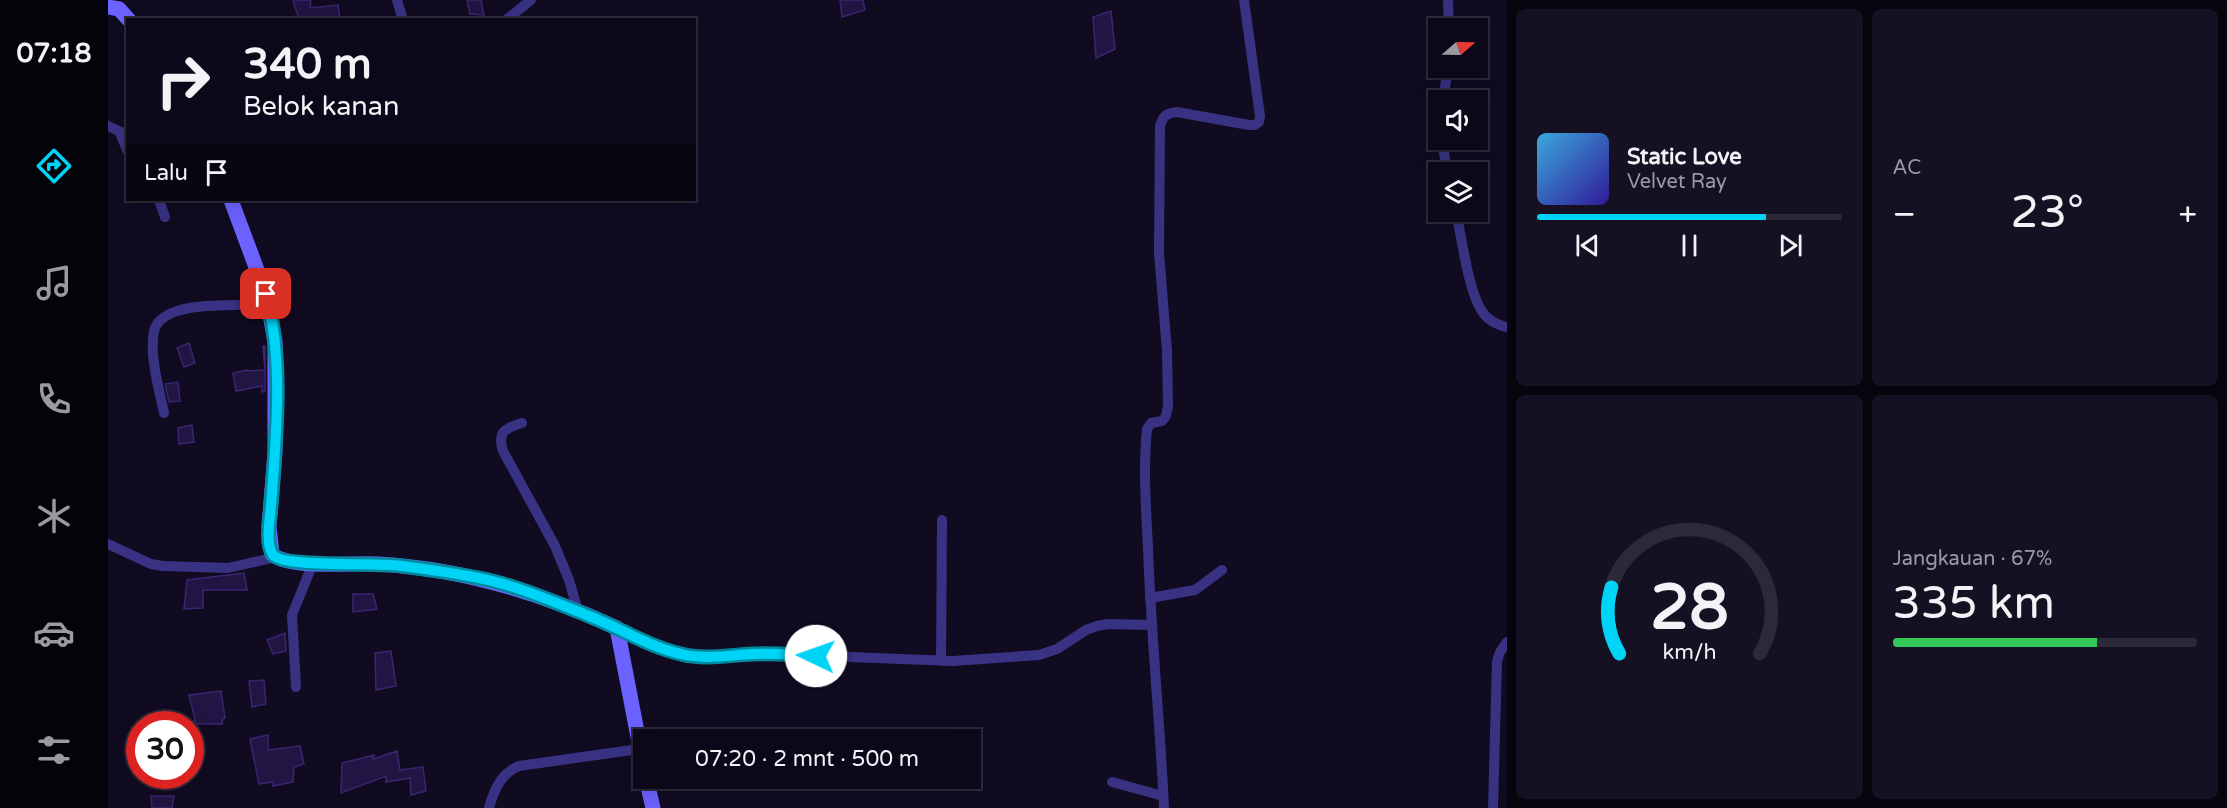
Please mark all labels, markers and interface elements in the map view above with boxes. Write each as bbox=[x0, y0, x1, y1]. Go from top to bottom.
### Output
north arrow bbox=[1428, 18, 1488, 78]
map controls bbox=[1428, 18, 1488, 222]
text: 07:18 bbox=[17, 37, 91, 70]
text: 340 m bbox=[243, 39, 372, 90]
icon: right bbox=[144, 42, 222, 120]
text: Belok kanan bbox=[243, 90, 399, 123]
button: sound bbox=[1428, 90, 1488, 150]
text: Static Love bbox=[1627, 144, 1742, 170]
icon: directions bbox=[33, 145, 75, 187]
icon: arrive bbox=[200, 156, 233, 189]
text: AC bbox=[1893, 156, 1921, 180]
text: Lalu bbox=[144, 160, 188, 186]
button: layers bbox=[1428, 162, 1488, 222]
text: Velvet Ray bbox=[1627, 170, 1727, 194]
text: 23° bbox=[2010, 186, 2084, 240]
text: − bbox=[1893, 195, 1916, 234]
text: + bbox=[2178, 195, 2197, 234]
icon: previous bbox=[1571, 229, 1604, 262]
icon: pause bbox=[1673, 229, 1706, 262]
icon: next bbox=[1774, 229, 1807, 262]
icon: music bbox=[33, 262, 75, 304]
pin bbox=[240, 268, 291, 319]
icon: arrive bbox=[249, 277, 282, 310]
icon: phone bbox=[33, 378, 75, 420]
icon: climate bbox=[33, 495, 75, 537]
text: Jangkauan · 67% bbox=[1893, 547, 2052, 571]
text: 28 bbox=[1650, 571, 1728, 646]
text: 335 km bbox=[1893, 577, 2055, 631]
icon: car bbox=[33, 612, 75, 654]
position arrow bbox=[784, 624, 848, 688]
text: km/h bbox=[1662, 639, 1716, 665]
speed limit sign: 30 bbox=[126, 711, 204, 789]
icon: filters bbox=[33, 729, 75, 771]
text: 07:20 · 2 mnt · 500 m bbox=[695, 746, 919, 772]

